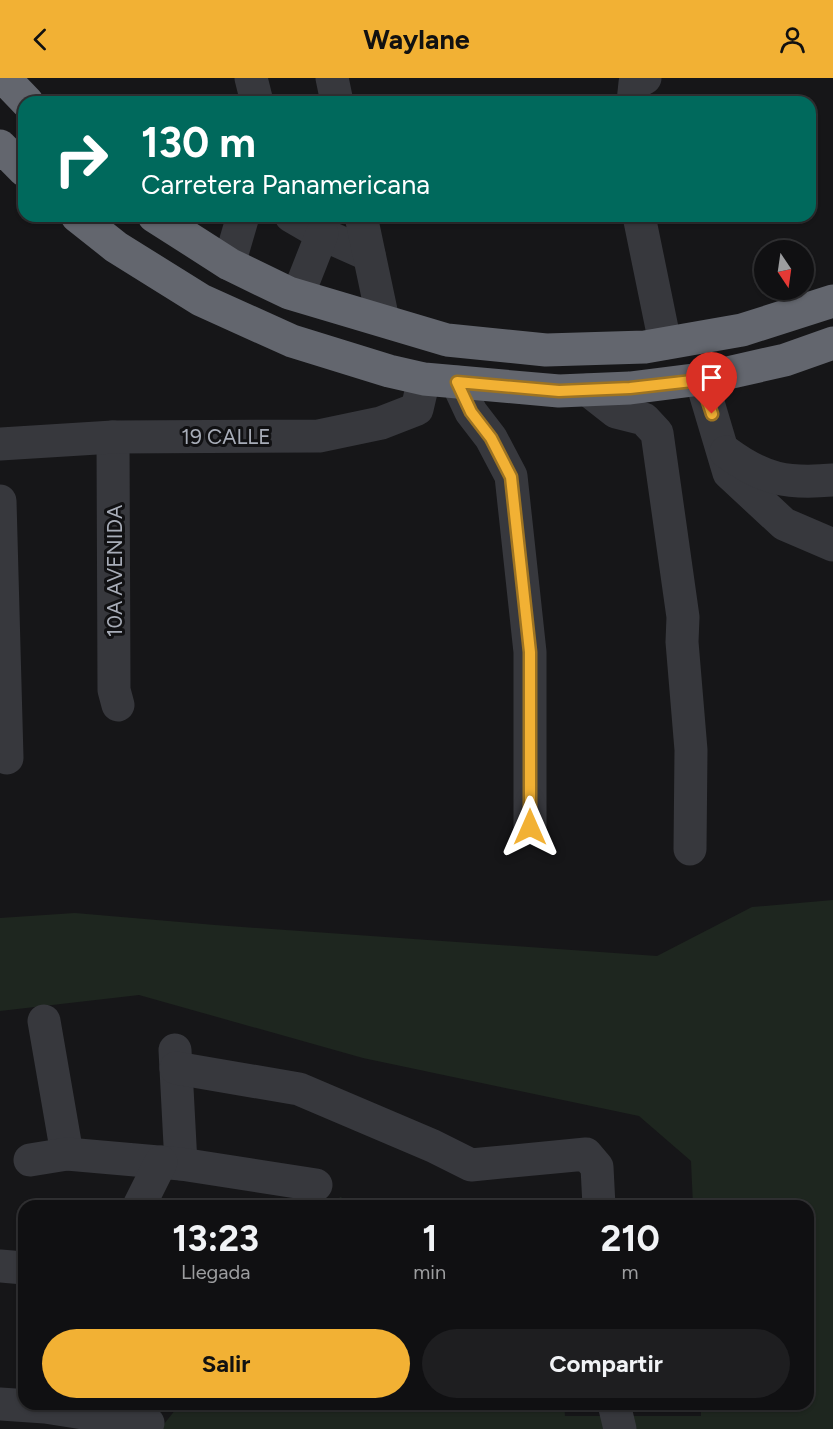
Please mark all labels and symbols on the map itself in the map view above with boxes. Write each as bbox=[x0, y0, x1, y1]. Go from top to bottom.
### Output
north arrow bbox=[754, 240, 814, 300]
pin bbox=[686, 352, 737, 414]
street label: 19 CALLE bbox=[181, 424, 271, 449]
street label: 10A AVENIDA bbox=[102, 505, 127, 637]
position arrow bbox=[498, 795, 562, 859]

